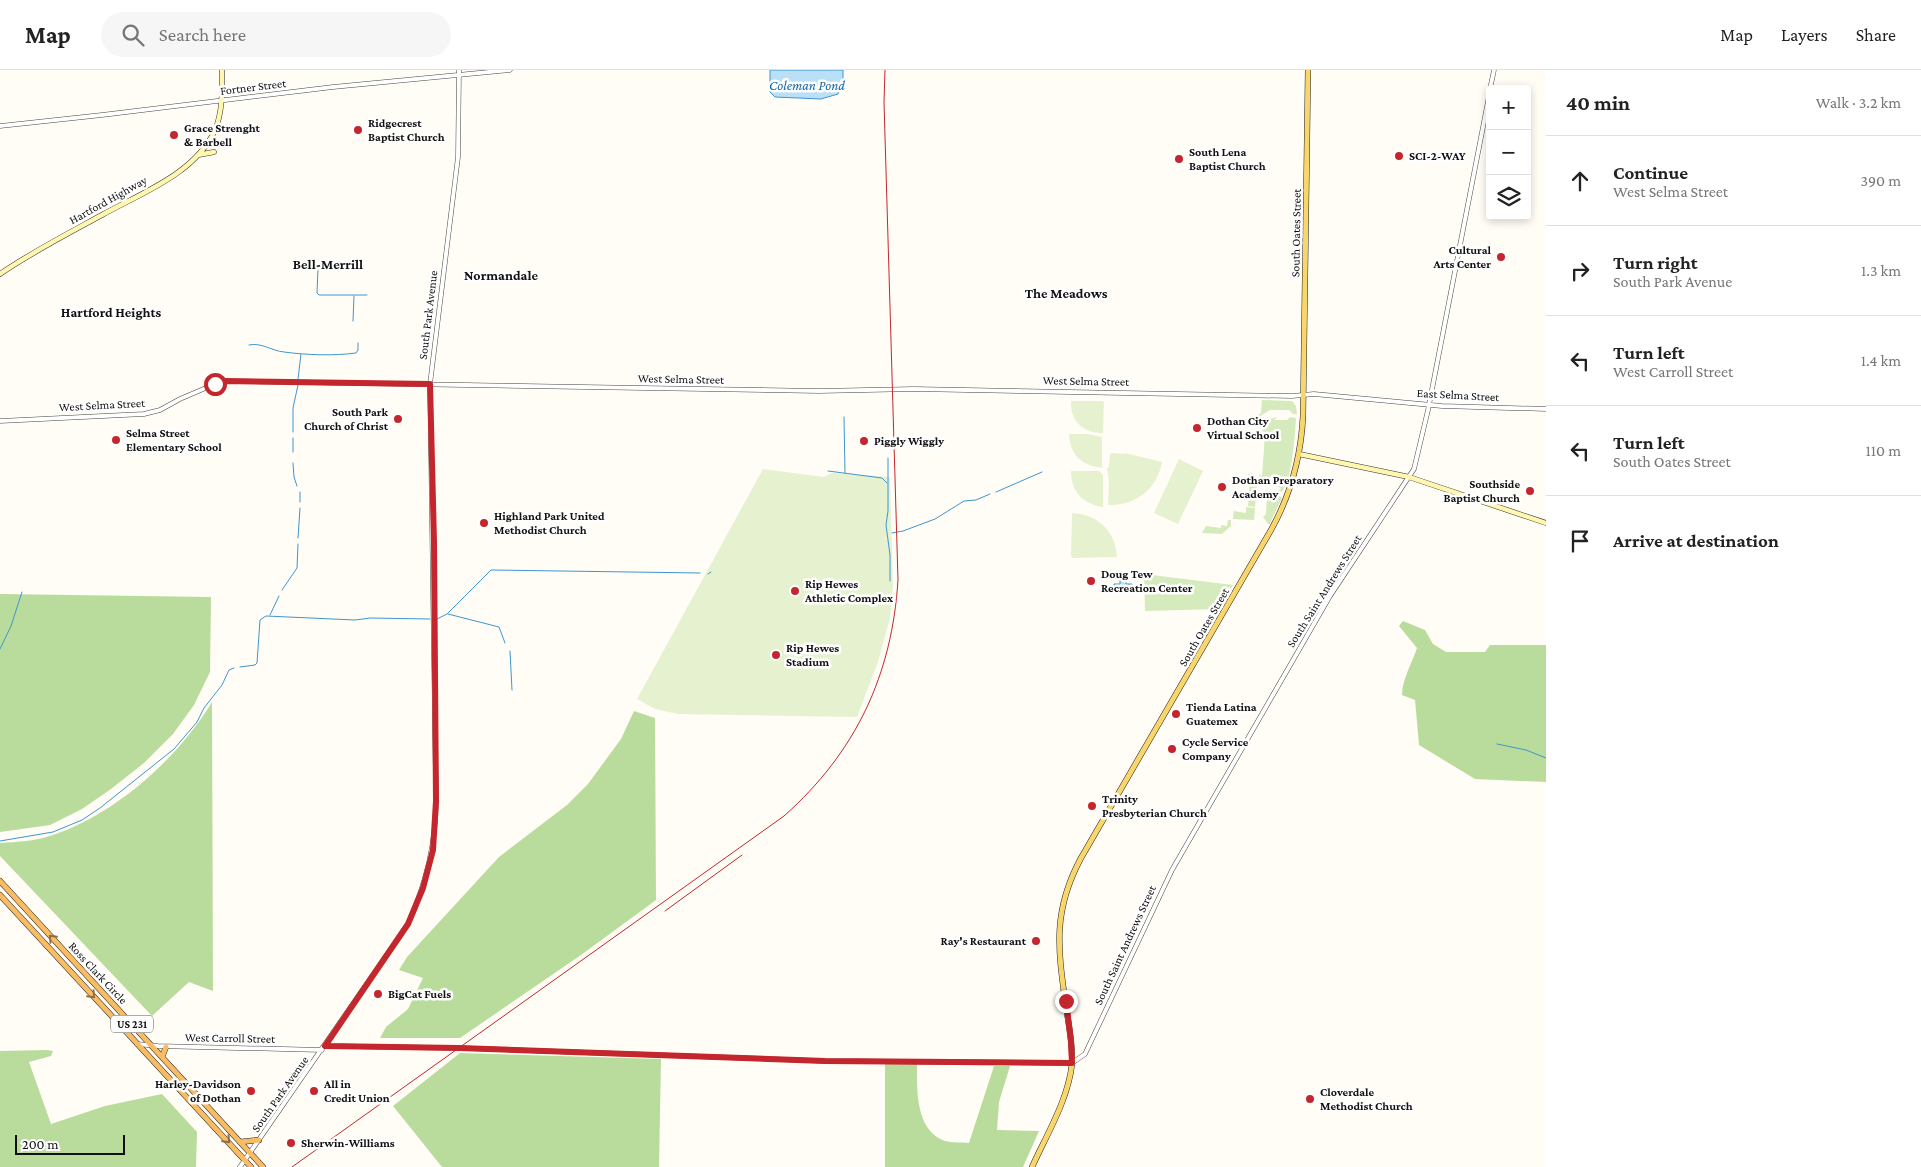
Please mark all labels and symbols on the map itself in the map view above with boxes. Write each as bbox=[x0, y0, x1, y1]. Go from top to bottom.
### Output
street label: Fortner Street bbox=[219, 76, 288, 98]
water label: Coleman Pond bbox=[769, 77, 845, 93]
place label: Ridgecrest Baptist Church bbox=[368, 116, 445, 144]
place label: Grace Strenght & Barbell bbox=[184, 121, 261, 149]
marker: Ridgecrest Baptist Church bbox=[352, 124, 364, 136]
marker: Grace Strenght & Barbell bbox=[168, 129, 180, 141]
place label: South Lena Baptist Church bbox=[1189, 145, 1266, 173]
place label: SCI-2-WAY bbox=[1409, 149, 1466, 163]
marker: SCI-2-WAY bbox=[1393, 150, 1405, 162]
marker: South Lena Baptist Church bbox=[1173, 153, 1185, 165]
street label: Hartford Highway bbox=[67, 173, 150, 227]
street label: South Oates Street bbox=[1288, 188, 1304, 277]
place label: Cultural Arts Center bbox=[1432, 243, 1492, 271]
marker: Cultural Arts Center bbox=[1495, 251, 1507, 263]
district label: Bell-Merrill bbox=[293, 256, 363, 272]
district label: Normandale bbox=[464, 267, 539, 283]
street label: South Park Avenue bbox=[416, 270, 440, 360]
district label: The Meadows bbox=[1025, 285, 1108, 301]
district label: Hartford Heights bbox=[61, 304, 161, 320]
street label: West Selma Street bbox=[638, 371, 725, 387]
route start bbox=[204, 373, 227, 396]
street label: West Selma Street bbox=[1043, 373, 1130, 389]
street label: East Selma Street bbox=[1416, 386, 1501, 404]
street label: West Selma Street bbox=[59, 396, 146, 414]
place label: South Park Church of Christ bbox=[304, 405, 389, 433]
marker: South Park Church of Christ bbox=[392, 413, 404, 425]
place label: Dothan City Virtual School bbox=[1206, 414, 1280, 442]
marker: Dothan City Virtual School bbox=[1191, 422, 1203, 434]
place label: Selma Street Elementary School bbox=[126, 426, 222, 454]
marker: Selma Street Elementary School bbox=[110, 434, 122, 446]
place label: Piggly Wiggly bbox=[874, 434, 944, 448]
marker: Piggly Wiggly bbox=[858, 435, 870, 447]
place label: Dothan Preparatory Academy bbox=[1231, 473, 1334, 501]
place label: Southside Baptist Church bbox=[1443, 477, 1520, 505]
marker: Dothan Preparatory Academy bbox=[1216, 481, 1228, 493]
marker: Southside Baptist Church bbox=[1524, 485, 1536, 497]
place label: Highland Park United Methodist Church bbox=[494, 509, 605, 537]
marker: Highland Park United Methodist Church bbox=[478, 517, 490, 529]
street label: South Saint Andrews Street bbox=[1284, 531, 1365, 650]
place label: Doug Tew Recreation Center bbox=[1101, 567, 1193, 595]
marker: Doug Tew Recreation Center bbox=[1085, 575, 1097, 587]
place label: Rip Hewes Athletic Complex bbox=[804, 577, 894, 605]
street label: South Oates Street bbox=[1176, 584, 1233, 669]
marker: Rip Hewes Athletic Complex bbox=[789, 585, 801, 597]
place label: Rip Hewes Stadium bbox=[786, 641, 839, 669]
marker: Rip Hewes Stadium bbox=[770, 649, 782, 661]
place label: Tienda Latina Guatemex bbox=[1186, 700, 1257, 728]
marker: Tienda Latina Guatemex bbox=[1170, 708, 1182, 720]
place label: Cycle Service Company bbox=[1182, 735, 1249, 763]
marker: Cycle Service Company bbox=[1166, 743, 1178, 755]
place label: Trinity Presbyterian Church bbox=[1102, 792, 1207, 820]
marker: Trinity Presbyterian Church bbox=[1086, 800, 1098, 812]
street label: South Saint Andrews Street bbox=[1091, 882, 1159, 1007]
place label: Ray's Restaurant bbox=[941, 934, 1027, 948]
one-way arrow bbox=[49, 935, 58, 944]
marker: Ray's Restaurant bbox=[1030, 935, 1042, 947]
street label: Ross Clark Circle bbox=[66, 939, 130, 1007]
place label: BigCat Fuels bbox=[388, 987, 451, 1001]
marker: BigCat Fuels bbox=[372, 988, 384, 1000]
one-way arrow bbox=[87, 990, 96, 999]
route end bbox=[1055, 990, 1078, 1013]
road number: US 231 bbox=[111, 1016, 153, 1032]
street label: West Carroll Street bbox=[185, 1030, 276, 1046]
street label: South Park Avenue bbox=[249, 1053, 311, 1135]
place label: Harley-Davidson of Dothan bbox=[155, 1077, 241, 1105]
place label: All in Credit Union bbox=[323, 1077, 390, 1105]
marker: Harley-Davidson of Dothan bbox=[245, 1085, 257, 1097]
marker: All in Credit Union bbox=[308, 1085, 320, 1097]
place label: Cloverdale Methodist Church bbox=[1320, 1085, 1413, 1113]
marker: Cloverdale Methodist Church bbox=[1304, 1093, 1316, 1105]
scale bar bbox=[15, 1132, 125, 1155]
one-way arrow bbox=[221, 1135, 230, 1144]
place label: Sherwin-Williams bbox=[301, 1136, 395, 1150]
marker: Sherwin-Williams bbox=[285, 1137, 297, 1149]

